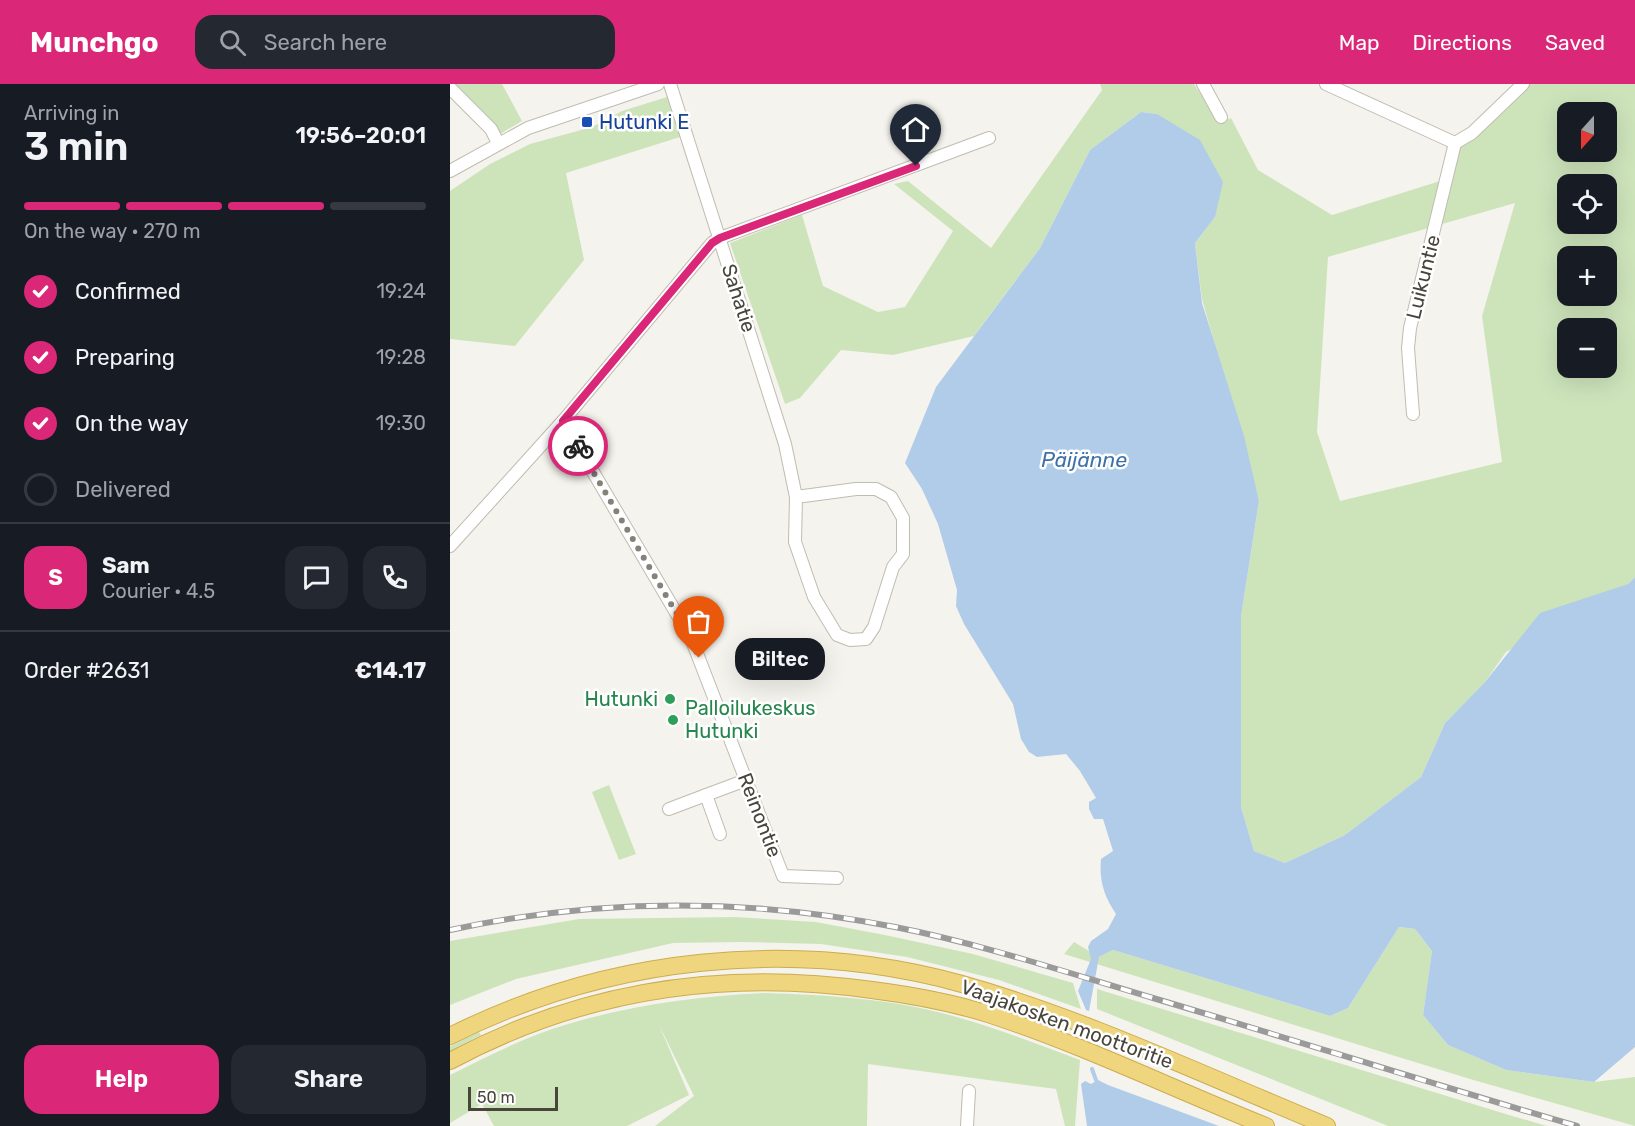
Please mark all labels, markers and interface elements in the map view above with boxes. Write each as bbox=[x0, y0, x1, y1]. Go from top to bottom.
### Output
search box bbox=[195, 15, 615, 69]
text: Munchgo bbox=[30, 26, 159, 59]
icon: search bbox=[216, 26, 249, 59]
text: Search here bbox=[264, 29, 387, 56]
text: Map bbox=[1339, 30, 1380, 55]
text: Directions bbox=[1413, 30, 1512, 55]
text: Saved bbox=[1545, 30, 1605, 55]
text: Arriving in bbox=[24, 101, 119, 125]
north arrow bbox=[1557, 102, 1617, 162]
map controls bbox=[1557, 102, 1617, 378]
pin bbox=[890, 104, 941, 166]
place label: Hutunki E bbox=[599, 110, 689, 134]
icon: home bbox=[899, 113, 932, 146]
marker: Hutunki E bbox=[580, 115, 594, 129]
text: 19:56–20:01 bbox=[295, 122, 426, 149]
text: 3 min bbox=[24, 124, 129, 170]
button: locate bbox=[1557, 174, 1617, 234]
text: On the way · 270 m bbox=[24, 219, 201, 243]
street label: Luikuntie bbox=[1401, 232, 1445, 322]
button: + bbox=[1557, 246, 1617, 306]
street label: Sahatie bbox=[717, 261, 761, 335]
icon: check bbox=[24, 275, 57, 308]
text: Confirmed bbox=[75, 278, 181, 305]
text: 19:24 bbox=[376, 279, 426, 303]
button: − bbox=[1557, 318, 1617, 378]
icon: check bbox=[24, 341, 57, 374]
text: Preparing bbox=[75, 344, 175, 371]
text: 19:28 bbox=[376, 345, 426, 369]
icon: check bbox=[24, 407, 57, 440]
text: On the way bbox=[75, 410, 189, 437]
text: 19:30 bbox=[376, 411, 426, 435]
courier bbox=[548, 416, 608, 476]
icon: bike bbox=[562, 430, 595, 463]
water label: Päijänne bbox=[1041, 447, 1127, 472]
text: Delivered bbox=[75, 476, 171, 503]
button: chat bbox=[285, 546, 348, 609]
button: phone bbox=[363, 546, 426, 609]
text: Sam bbox=[102, 552, 150, 579]
text: S bbox=[48, 564, 63, 591]
text: Courier · 4.5 bbox=[102, 579, 215, 603]
pin bbox=[673, 596, 724, 658]
icon: bag bbox=[682, 605, 715, 638]
callout: Biltec bbox=[735, 637, 825, 679]
text: Biltec bbox=[751, 647, 809, 671]
text: Order #2631 bbox=[24, 657, 149, 684]
text: €14.17 bbox=[355, 657, 426, 684]
place label: Hutunki bbox=[585, 687, 658, 711]
marker: Hutunki bbox=[663, 692, 677, 706]
place label: Palloilukeskus Hutunki bbox=[685, 696, 815, 743]
marker: Palloilukeskus Hutunki bbox=[666, 713, 680, 727]
street label: Reinontie bbox=[733, 769, 787, 861]
street label: Vaajakosken moottoritie bbox=[958, 974, 1176, 1074]
button: Help bbox=[24, 1045, 219, 1114]
button: Share bbox=[231, 1045, 426, 1114]
scale bar bbox=[468, 1084, 558, 1112]
text: 50 m bbox=[477, 1088, 515, 1107]

